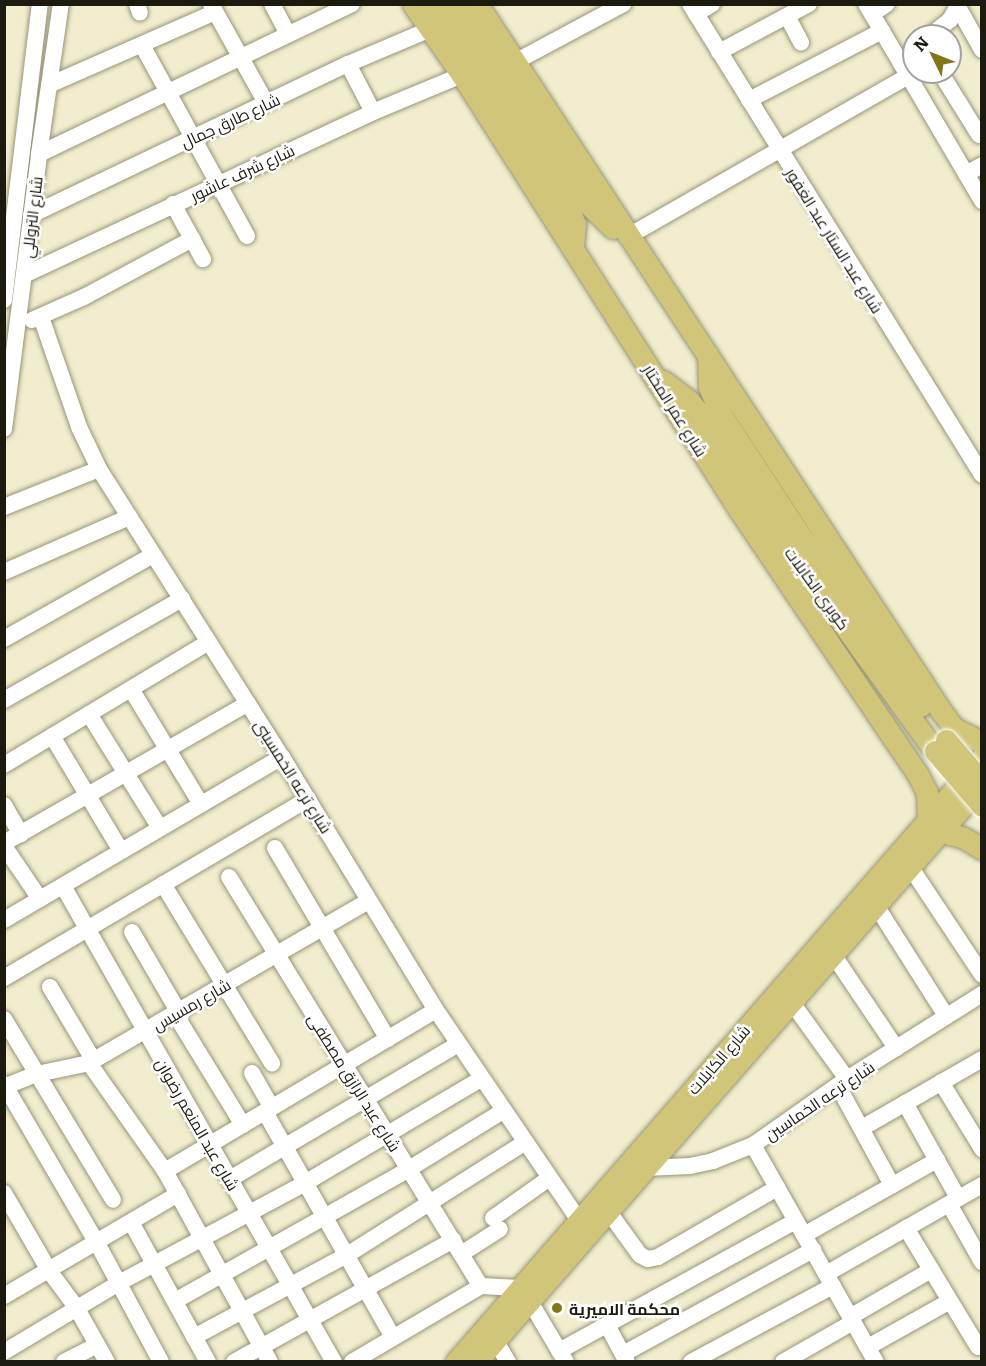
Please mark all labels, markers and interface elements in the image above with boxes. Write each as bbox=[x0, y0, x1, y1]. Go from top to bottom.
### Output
north arrow bbox=[902, 24, 962, 84]
text: N bbox=[907, 30, 934, 56]
street label: شارع طارق جمال bbox=[177, 89, 283, 151]
street label: شارع شرف عاشور bbox=[187, 140, 297, 204]
street label: شارع عبد الستار عبد الغفور bbox=[782, 164, 888, 316]
street label: شارع التروللي bbox=[16, 175, 46, 259]
street label: شارع عمر المختار bbox=[640, 360, 712, 460]
street label: كوبرى الكابلات bbox=[782, 543, 854, 633]
street label: شارع ترعه الخمسينى bbox=[251, 716, 337, 836]
street label: شارع رمسيس bbox=[148, 974, 234, 1034]
street label: شارع عبد الرازق مصطفى bbox=[305, 1009, 405, 1155]
street label: شارع الكابلات bbox=[683, 1020, 753, 1098]
street label: شارع عبد المنعم رضوان bbox=[152, 1054, 244, 1194]
street label: شارع ترعه الخماسين bbox=[761, 1056, 877, 1144]
place label: محكمة الاميرية bbox=[569, 1298, 680, 1318]
marker: محكمة الاميرية bbox=[550, 1301, 564, 1315]

